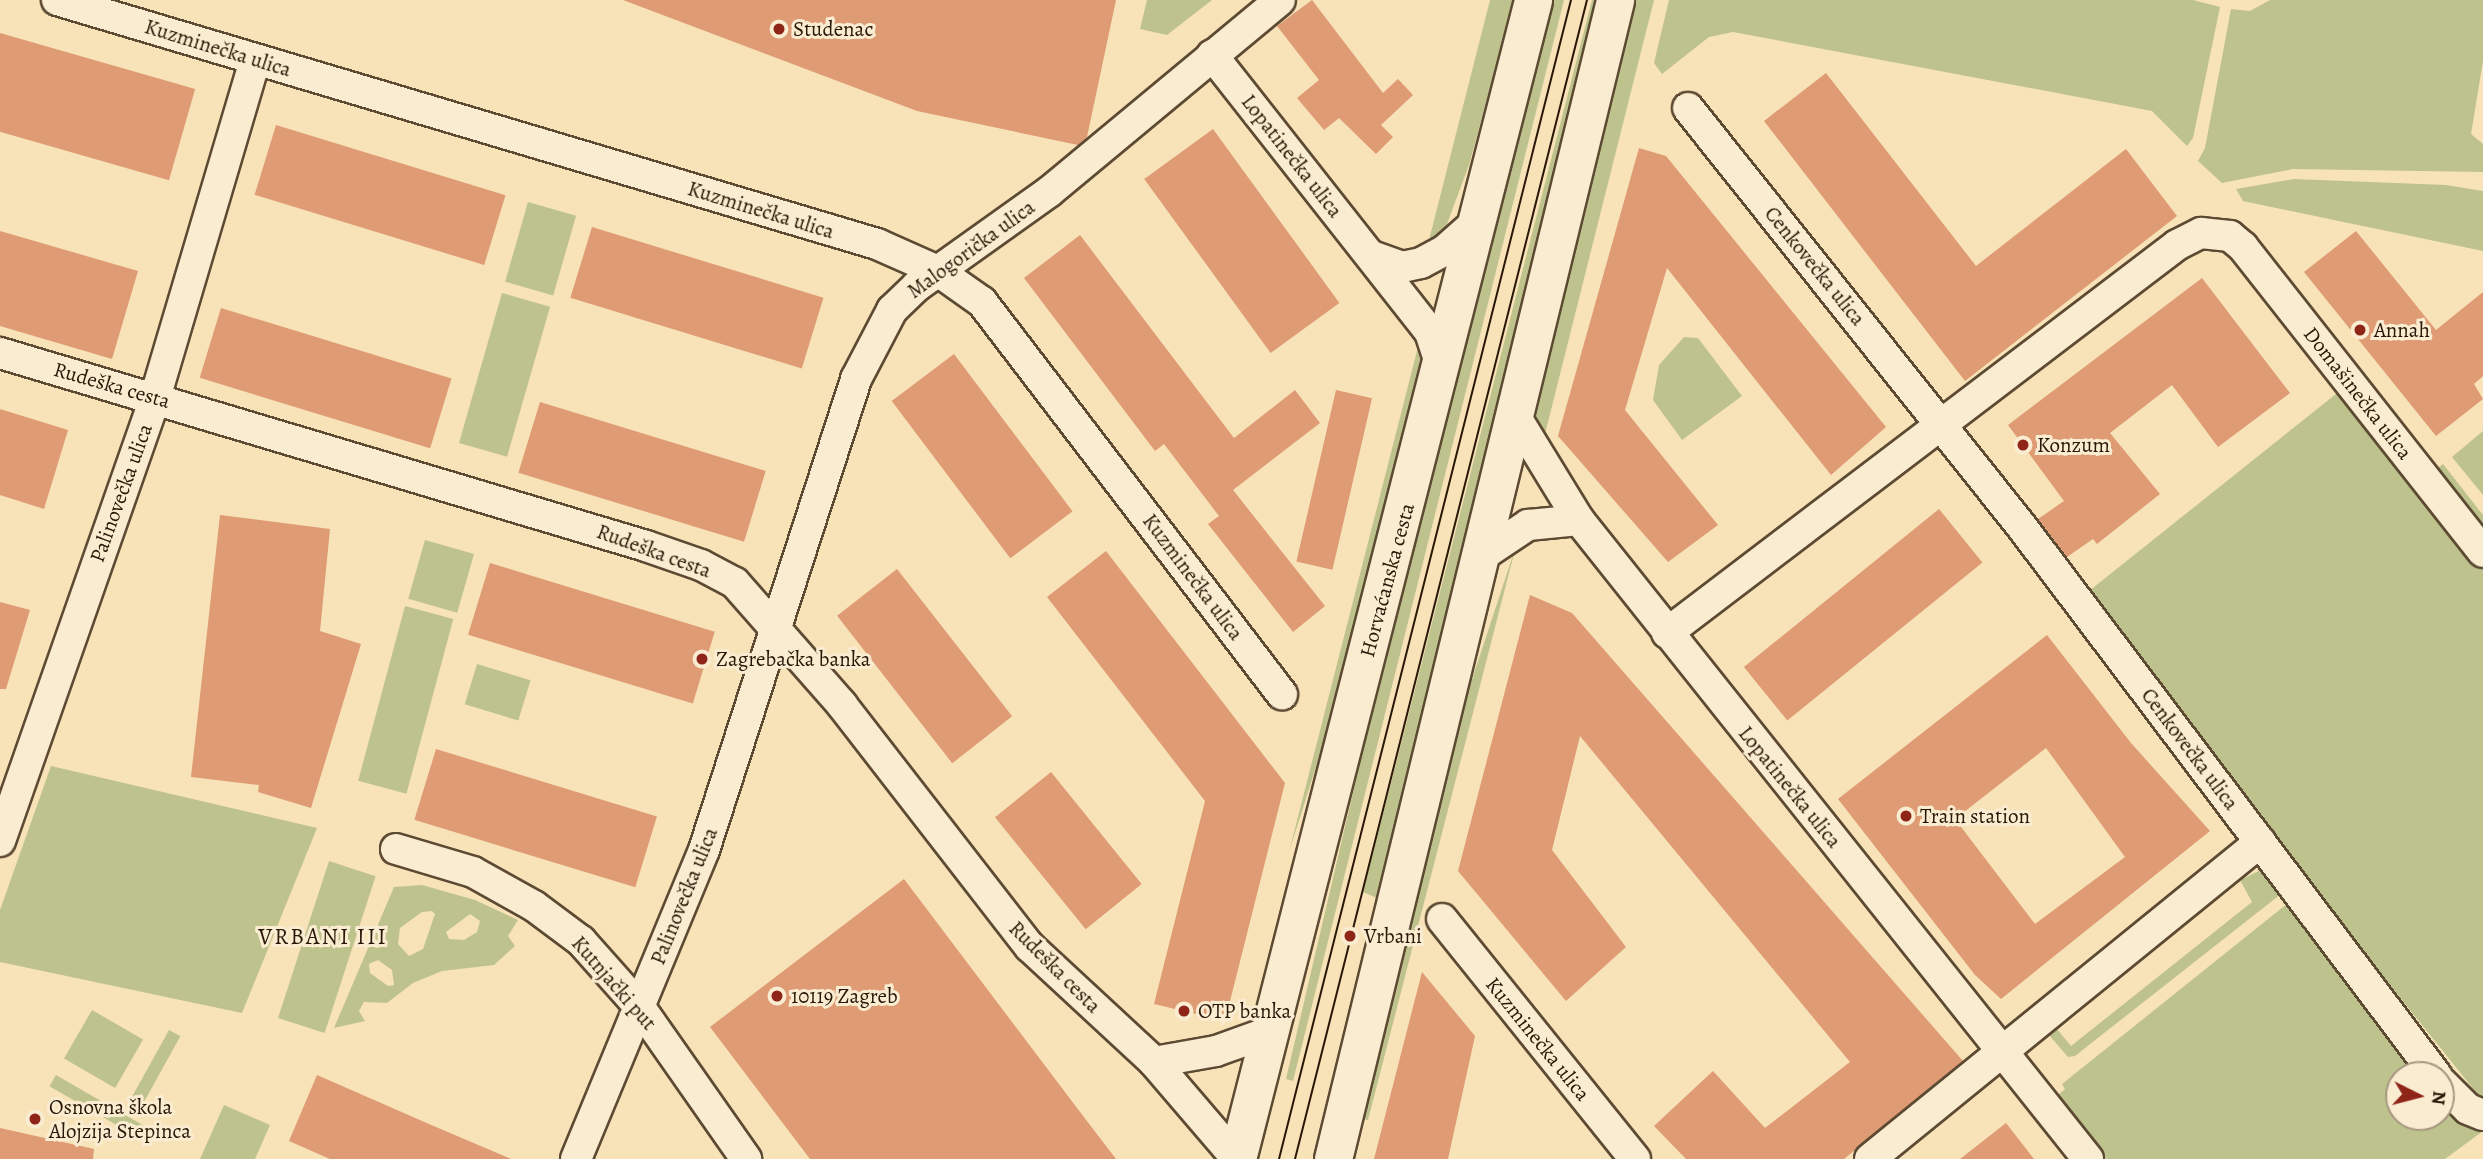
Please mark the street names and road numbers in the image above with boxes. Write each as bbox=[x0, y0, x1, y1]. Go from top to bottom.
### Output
street label: Kuzminečka ulica bbox=[142, 14, 294, 82]
street label: Lopatinečka ulica bbox=[1236, 89, 1348, 223]
street label: Kuzminečka ulica bbox=[685, 176, 837, 244]
street label: Malogorička ulica bbox=[902, 194, 1040, 304]
street label: Cenkovečka ulica bbox=[1759, 201, 1871, 331]
street label: Domašinečka ulica bbox=[2298, 322, 2418, 464]
street label: Rudeška cesta bbox=[51, 356, 173, 414]
street label: Palinovečka ulica bbox=[84, 420, 158, 566]
street label: Horvaćanska cesta bbox=[1354, 500, 1420, 660]
street label: Kuzminečka ulica bbox=[1137, 509, 1249, 645]
street label: Rudeška cesta bbox=[593, 519, 715, 583]
street label: Cenkovečka ulica bbox=[2136, 683, 2244, 815]
street label: Lopatinečka ulica bbox=[1733, 721, 1847, 853]
street label: Palinovečka ulica bbox=[645, 824, 723, 968]
street label: Rudeška cesta bbox=[1004, 916, 1106, 1018]
street label: Kutnjački put bbox=[566, 931, 662, 1035]
street label: Kuzminečka ulica bbox=[1480, 972, 1596, 1106]

